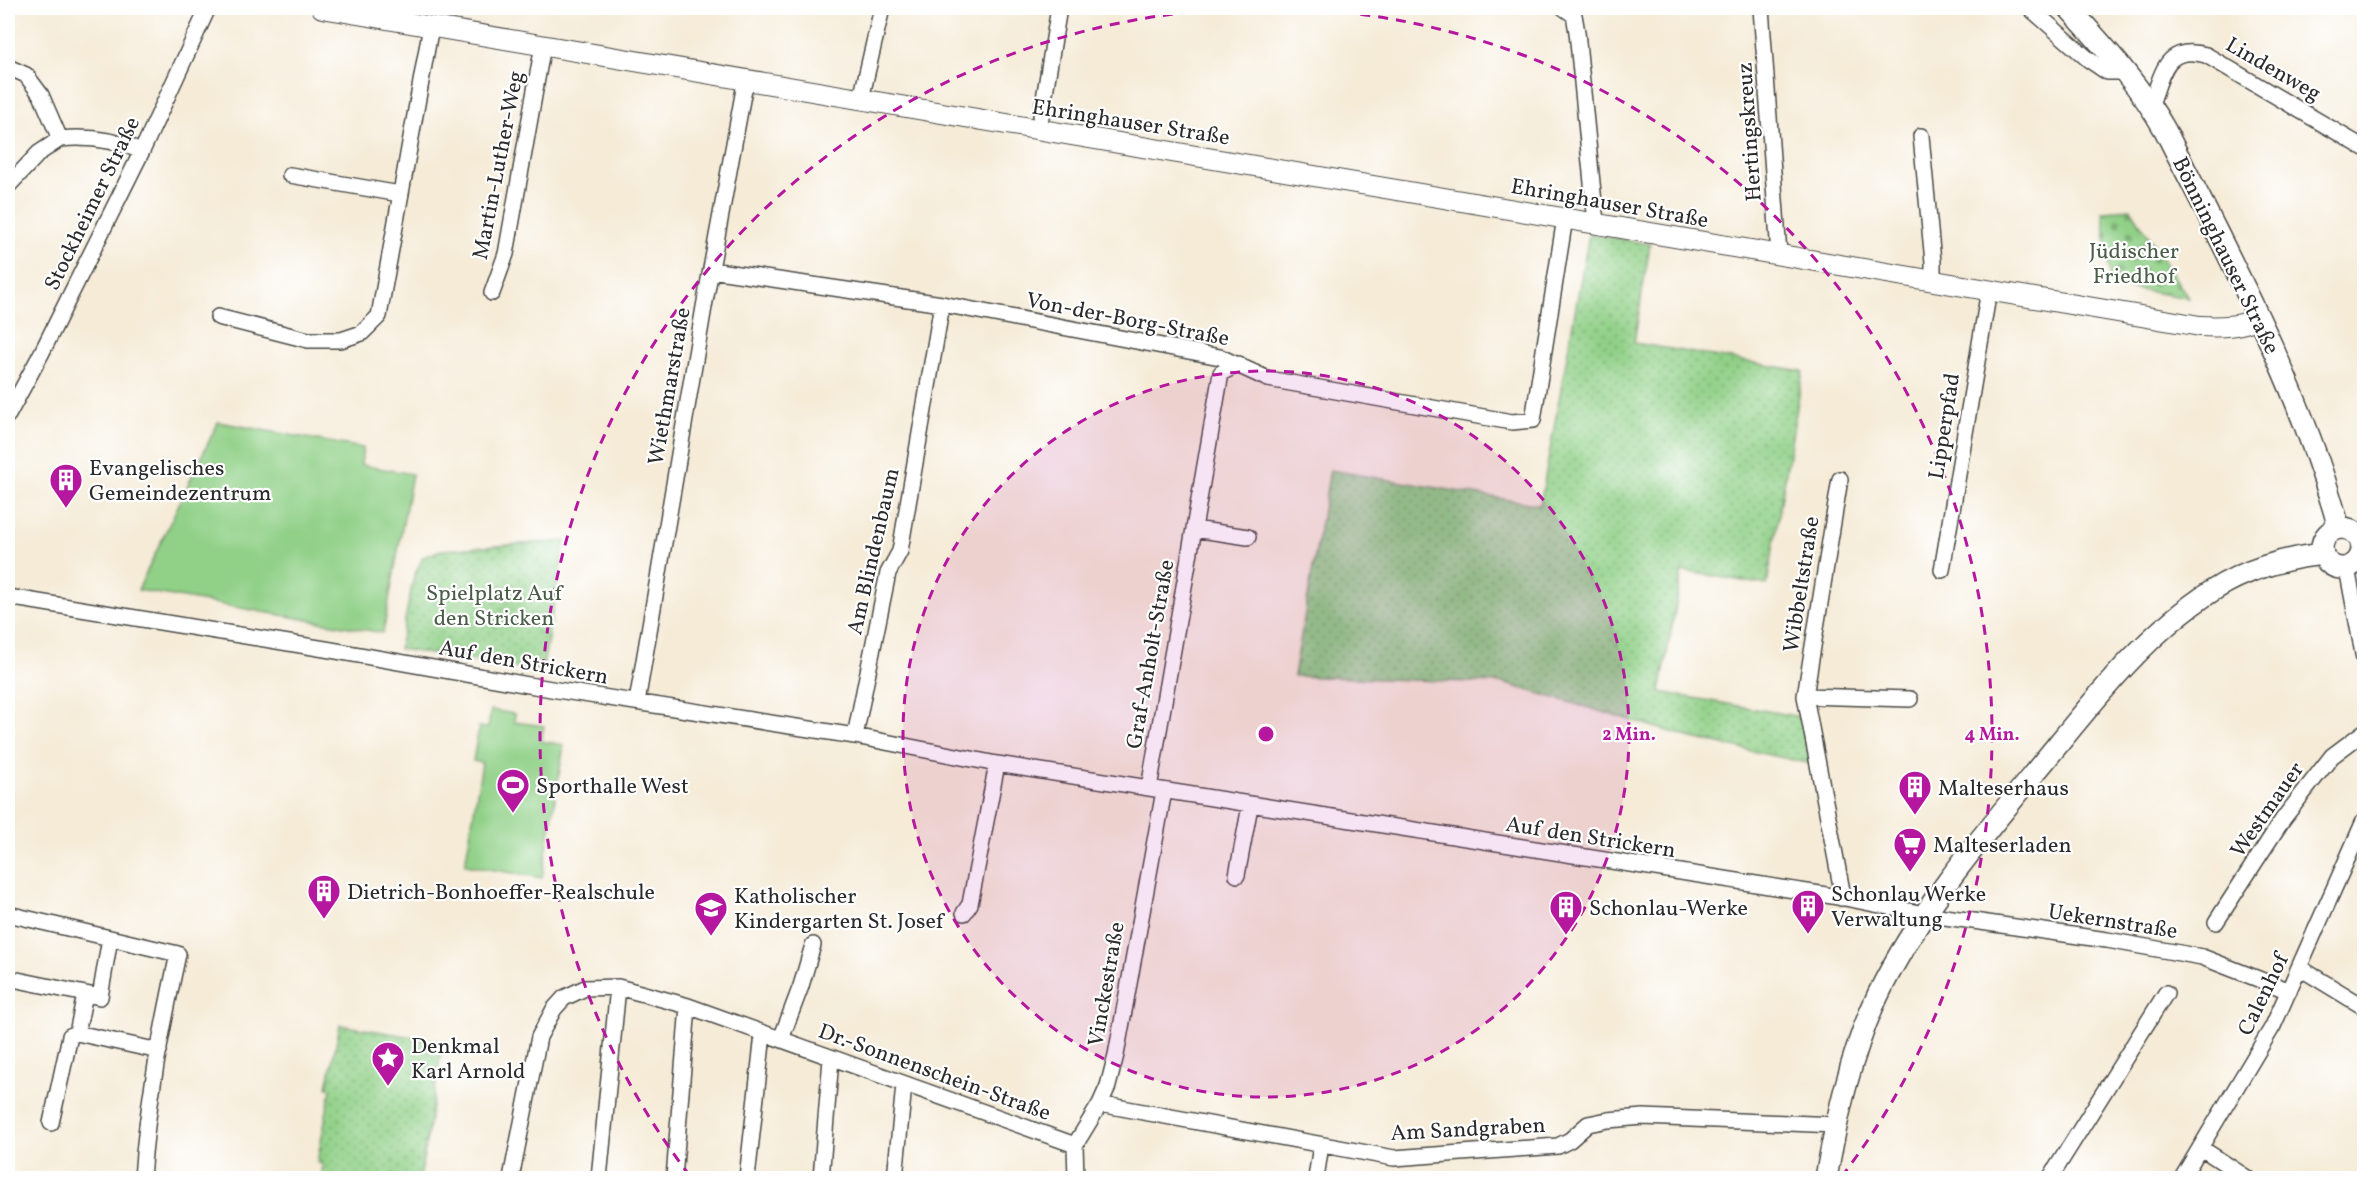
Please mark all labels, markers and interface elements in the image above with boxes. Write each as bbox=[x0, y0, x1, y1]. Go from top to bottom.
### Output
street label: Lindenweg bbox=[2219, 30, 2326, 110]
street label: Hertingskreuz bbox=[1730, 61, 1771, 202]
street label: Martin-Luther-Weg bbox=[466, 68, 533, 262]
street label: Ehringhauser Straße bbox=[1029, 93, 1232, 154]
street label: Stockheimer Straße bbox=[38, 112, 149, 296]
street label: Bönninghauser Straße bbox=[2163, 152, 2286, 360]
street label: Ehringhauser Straße bbox=[1508, 172, 1711, 237]
park label: Jüdischer Friedhof bbox=[2089, 237, 2179, 293]
street label: Von-der-Borg-Straße bbox=[1023, 286, 1232, 355]
street label: Wiethmarstraße bbox=[641, 305, 700, 468]
street label: Lipperpfad bbox=[1922, 371, 1969, 482]
place label: Evangelisches Gemeindezentrum bbox=[89, 454, 271, 510]
building icon: Evangelisches Gemeindezentrum bbox=[48, 462, 84, 509]
street label: Am Blindenbaum bbox=[840, 465, 909, 638]
street label: Wibbeltstraße bbox=[1776, 514, 1829, 655]
street label: Graf-Anholt-Straße bbox=[1120, 557, 1183, 751]
park label: Spielplatz Auf den Stricken bbox=[426, 579, 565, 635]
street label: Auf den Strickern bbox=[436, 633, 611, 694]
text: 2 Min. bbox=[1602, 723, 1656, 748]
text: 4 Min. bbox=[1964, 723, 2020, 748]
centre of rings bbox=[1256, 724, 1276, 744]
street label: Westmauer bbox=[2224, 756, 2312, 865]
sports icon: Sporthalle West bbox=[495, 767, 531, 814]
building icon: Malteserhaus bbox=[1897, 769, 1933, 816]
place label: Sporthalle West bbox=[536, 772, 689, 803]
place label: Malteserhaus bbox=[1938, 774, 2069, 805]
street label: Auf den Strickern bbox=[1504, 810, 1678, 867]
supermarket icon: Malteserladen bbox=[1892, 826, 1928, 873]
place label: Malteserladen bbox=[1933, 831, 2072, 862]
building icon: Dietrich-Bonhoeffer-Realschule bbox=[306, 873, 342, 920]
place label: Dietrich-Bonhoeffer-Realschule bbox=[347, 878, 655, 909]
place label: Schonlau Werke Verwaltung bbox=[1831, 880, 1986, 936]
place label: Katholischer Kindergarten St. Josef bbox=[734, 882, 946, 938]
building icon: Schonlau Werke Verwaltung bbox=[1790, 888, 1826, 935]
building icon: Schonlau-Werke bbox=[1548, 889, 1584, 936]
school or university icon: Katholischer Kindergarten St. Josef bbox=[693, 890, 729, 937]
place label: Schonlau-Werke bbox=[1589, 894, 1748, 925]
street label: Uekernstraße bbox=[2046, 897, 2180, 948]
street label: Vinckestraße bbox=[1081, 920, 1134, 1049]
street label: Calenhof bbox=[2231, 947, 2299, 1041]
street label: Dr.-Sonnenschein-Straße bbox=[814, 1017, 1055, 1130]
place label: Denkmal Karl Arnold bbox=[411, 1032, 525, 1088]
place icon: Denkmal Karl Arnold bbox=[370, 1040, 406, 1087]
street label: Am Sandgraben bbox=[1390, 1111, 1546, 1150]

